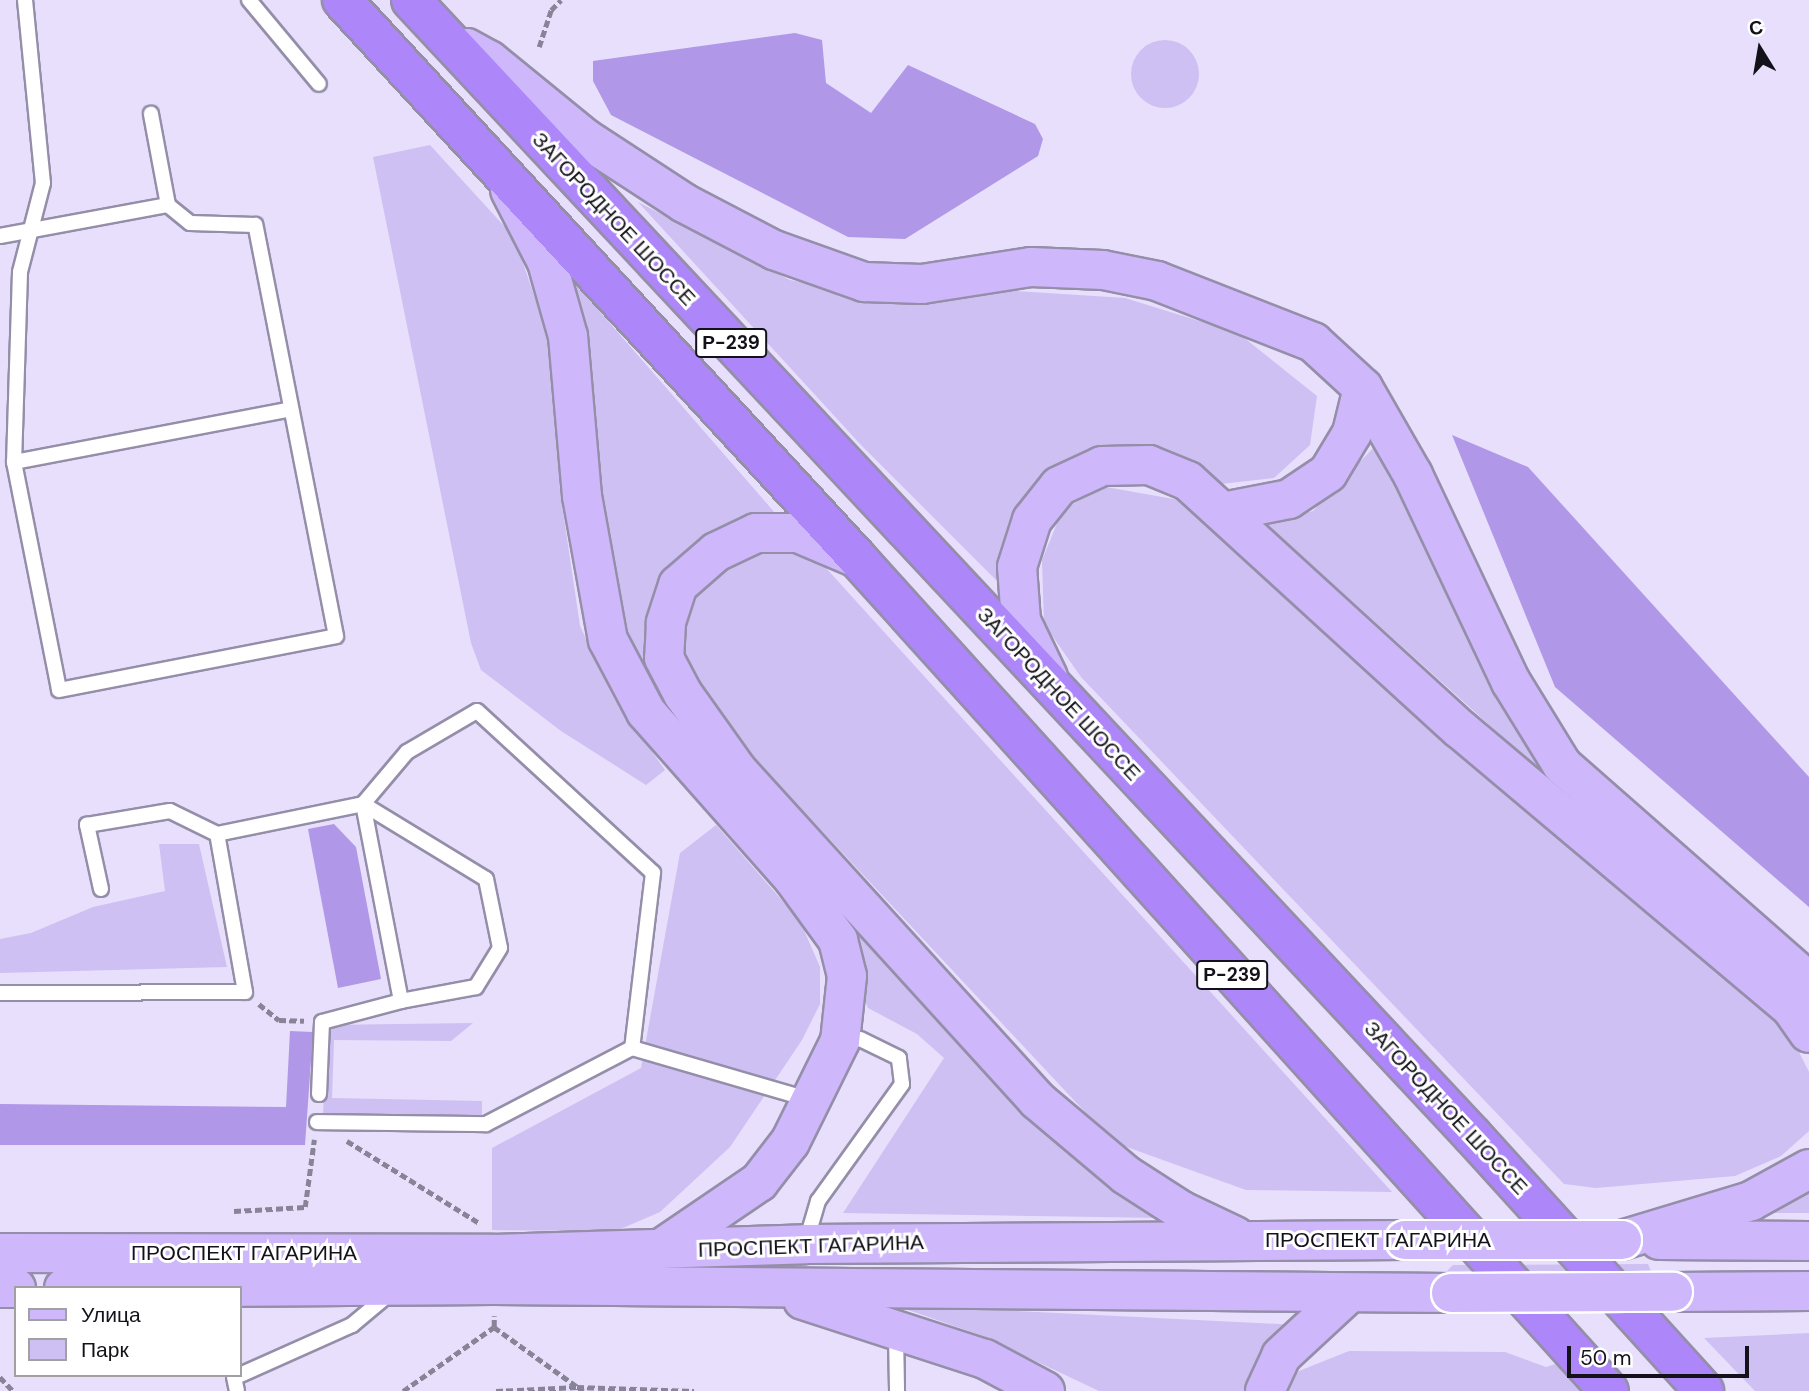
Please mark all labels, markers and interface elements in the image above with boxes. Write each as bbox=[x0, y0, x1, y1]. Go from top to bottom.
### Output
north arrow bbox=[1725, 14, 1795, 84]
text: С bbox=[1747, 14, 1765, 41]
street label: ЗАГОРОДНОЕ ШОССЕ bbox=[527, 127, 701, 311]
road number: Р-239 bbox=[694, 328, 768, 358]
street label: ЗАГОРОДНОЕ ШОССЕ bbox=[972, 602, 1146, 786]
road number: Р-239 bbox=[1195, 959, 1269, 990]
street label: ЗАГОРОДНОЕ ШОССЕ bbox=[1359, 1016, 1533, 1200]
street label: ПРОСПЕКТ ГАГАРИНА bbox=[1265, 1227, 1491, 1253]
street label: ПРОСПЕКТ ГАГАРИНА bbox=[698, 1229, 924, 1263]
street label: ПРОСПЕКТ ГАГАРИНА bbox=[131, 1240, 357, 1266]
legend bbox=[14, 1286, 242, 1377]
text: Улица bbox=[81, 1301, 141, 1329]
scale bar bbox=[1571, 1332, 1753, 1376]
text: Парк bbox=[81, 1336, 129, 1364]
text: 50 m bbox=[1580, 1344, 1631, 1372]

